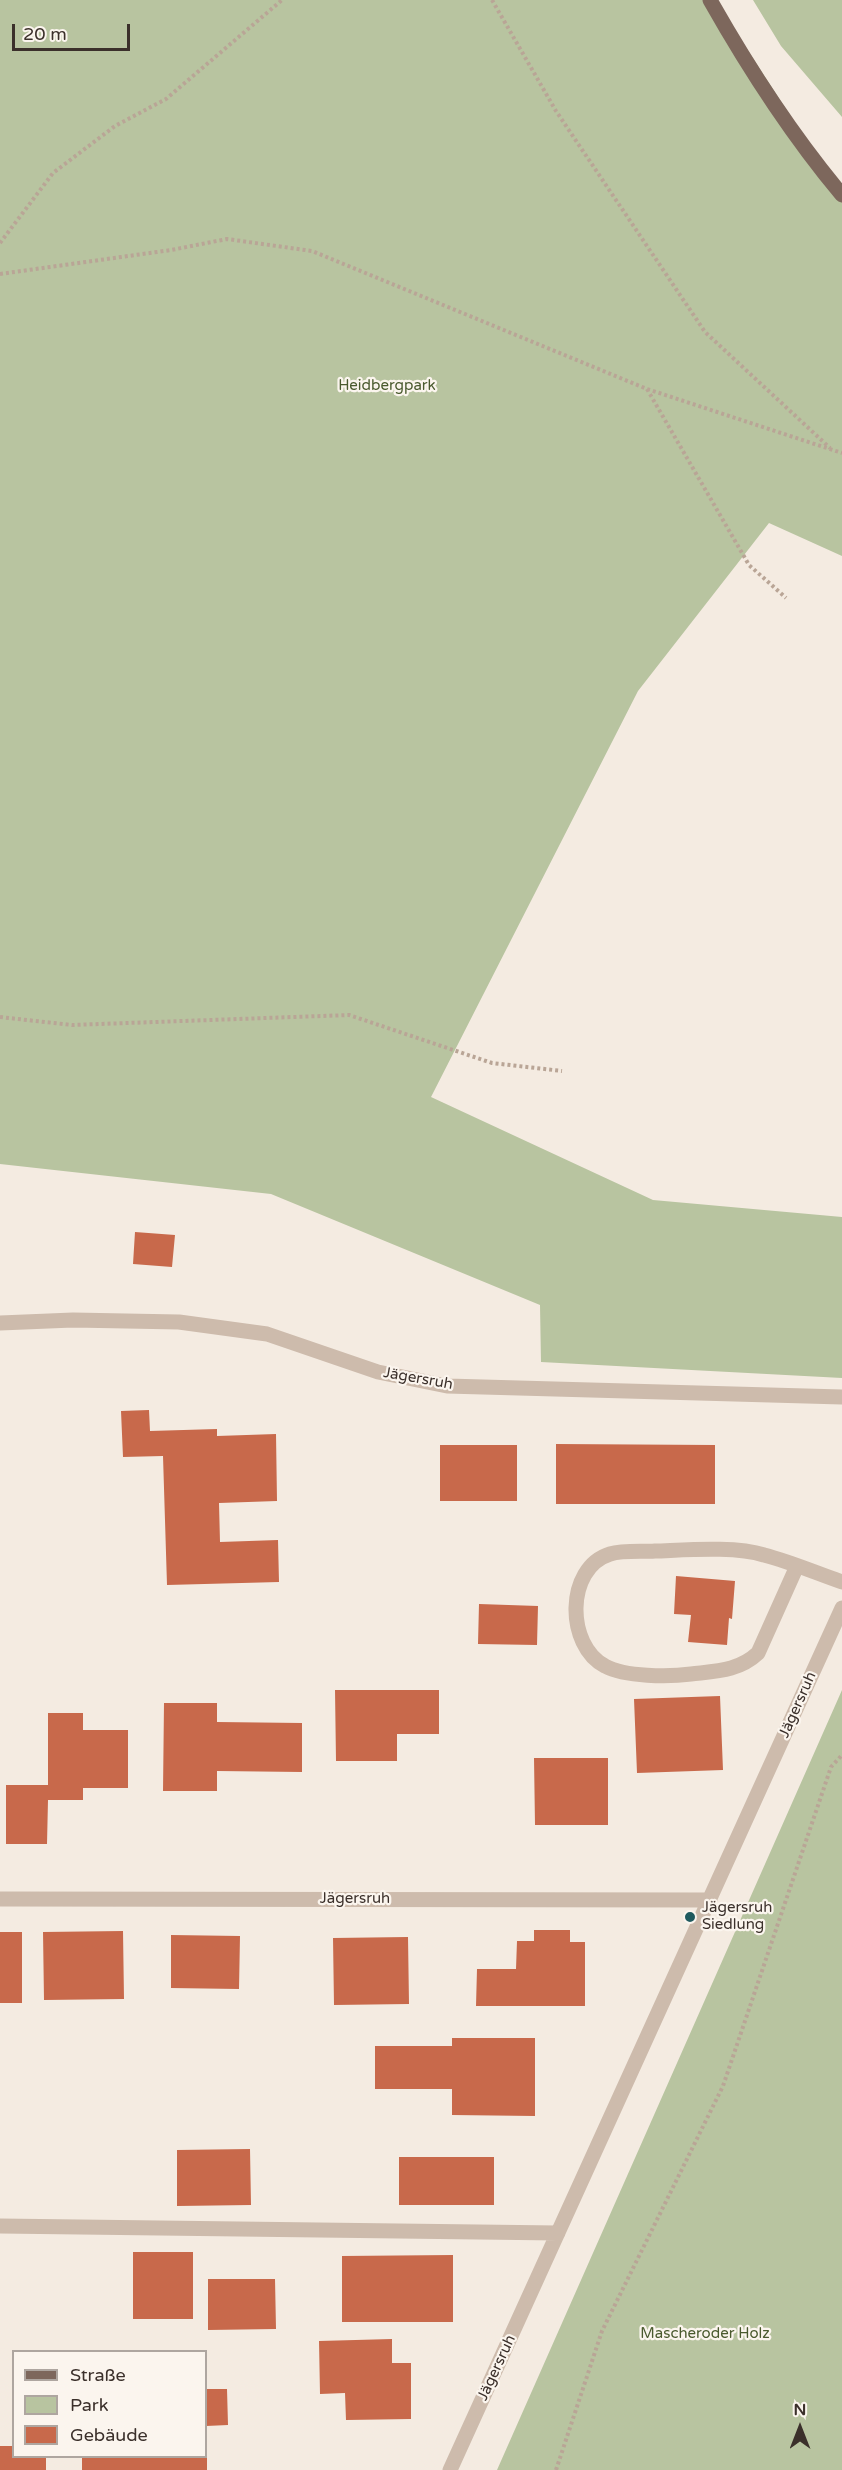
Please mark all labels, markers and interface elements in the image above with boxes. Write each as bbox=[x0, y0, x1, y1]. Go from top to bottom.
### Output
scale bar bbox=[15, 12, 134, 50]
text: 20 m bbox=[23, 23, 67, 45]
park label: Heidbergpark bbox=[338, 377, 436, 395]
street label: Jägersruh bbox=[382, 1364, 454, 1394]
street label: Jägersruh bbox=[775, 1669, 821, 1741]
street label: Jägersruh bbox=[320, 1890, 390, 1908]
place label: Jägersruh Siedlung bbox=[702, 1899, 772, 1934]
marker: Jägersruh Siedlung bbox=[683, 1910, 697, 1924]
park label: Mascheroder Holz bbox=[640, 2325, 770, 2343]
street label: Jägersruh bbox=[474, 2332, 520, 2404]
legend bbox=[12, 2350, 207, 2458]
text: Straße bbox=[70, 2364, 126, 2386]
text: Park bbox=[70, 2394, 108, 2416]
north arrow bbox=[770, 2398, 830, 2458]
text: N bbox=[794, 2400, 806, 2420]
text: Gebäude bbox=[70, 2424, 148, 2446]

